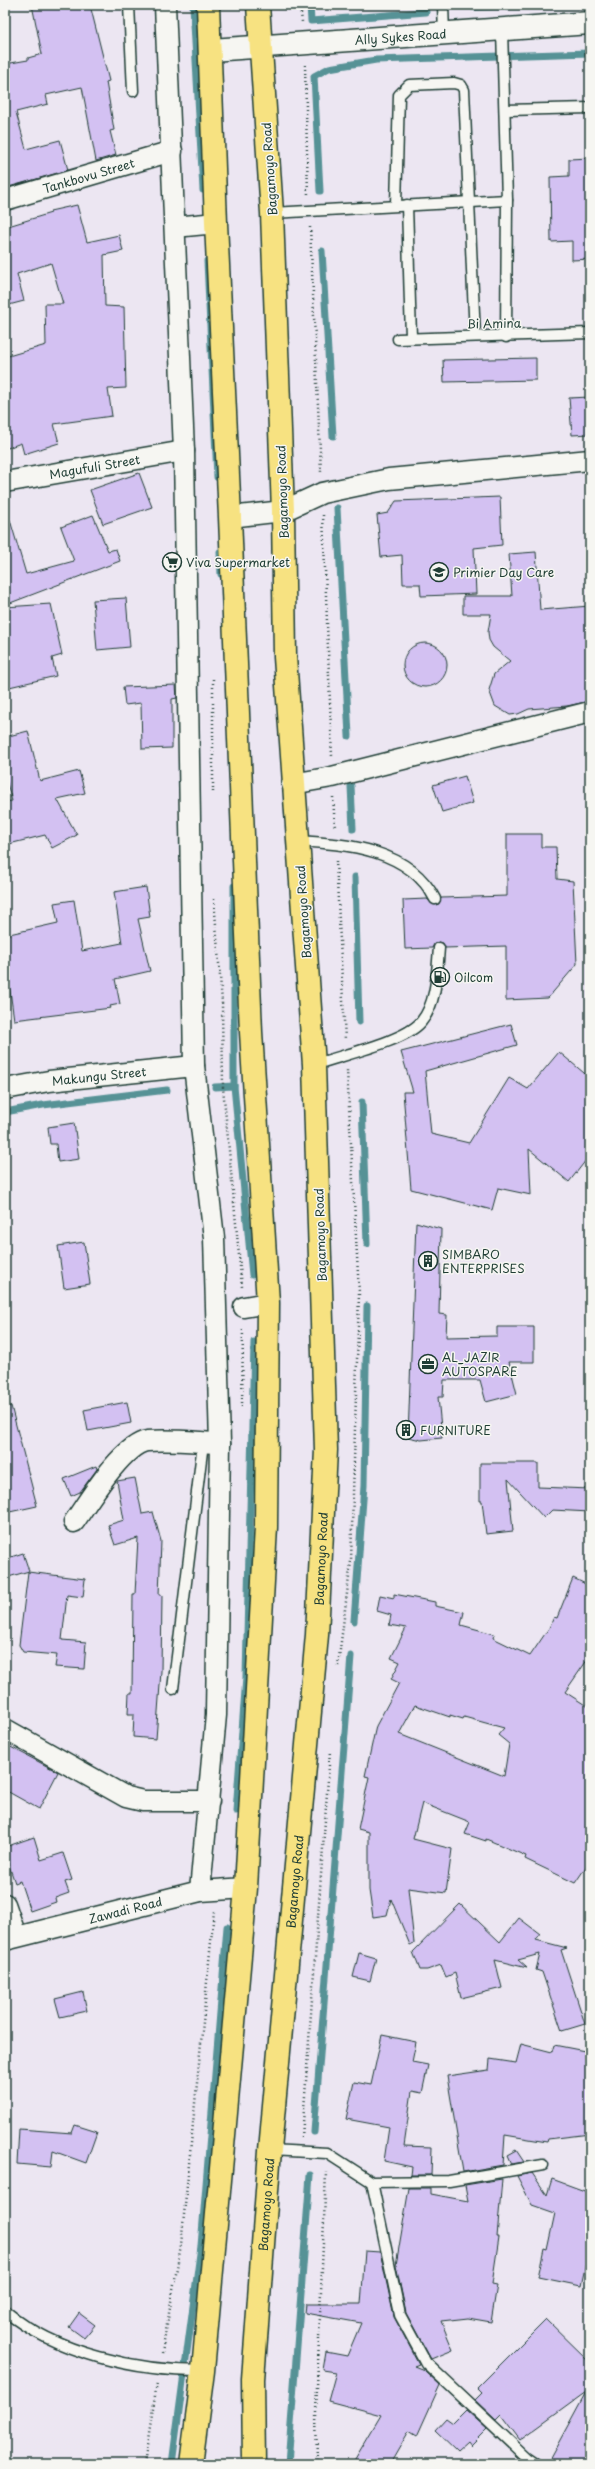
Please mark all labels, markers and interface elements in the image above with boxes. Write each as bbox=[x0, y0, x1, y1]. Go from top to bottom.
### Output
street label: Ally Sykes Road bbox=[354, 24, 447, 49]
street label: Bagamoyo Road bbox=[257, 122, 281, 216]
street label: Tankbovu Street bbox=[40, 153, 137, 197]
street label: Bi Amina bbox=[467, 314, 522, 332]
street label: Bagamoyo Road bbox=[271, 445, 293, 539]
street label: Magufuli Street bbox=[48, 450, 141, 483]
supermarket icon: Viva Supermarket bbox=[161, 551, 183, 573]
place label: Viva Supermarket bbox=[186, 553, 290, 571]
school or university icon: Primier Day Care bbox=[428, 561, 450, 583]
place label: Primier Day Care bbox=[453, 563, 554, 581]
street label: Bagamoyo Road bbox=[291, 865, 315, 959]
fuel station icon: Oilcom bbox=[429, 966, 451, 988]
place label: Oilcom bbox=[454, 968, 493, 986]
street label: Makungu Street bbox=[51, 1062, 147, 1090]
street label: Bagamoyo Road bbox=[309, 1188, 331, 1282]
place label: SIMBARO ENTERPRISES bbox=[442, 1245, 525, 1277]
building icon: SIMBARO ENTERPRISES bbox=[417, 1250, 439, 1272]
place label: AL_JAZIR AUTOSPARE bbox=[442, 1348, 518, 1380]
office icon: AL_JAZIR AUTOSPARE bbox=[417, 1353, 439, 1375]
building icon: FURNITURE bbox=[395, 1419, 417, 1441]
place label: FURNITURE bbox=[420, 1421, 491, 1439]
street label: Bagamoyo Road bbox=[309, 1512, 332, 1606]
street label: Bagamoyo Road bbox=[281, 1834, 308, 1929]
street label: Zawadi Road bbox=[87, 1892, 164, 1928]
street label: Bagamoyo Road bbox=[254, 2157, 278, 2252]

